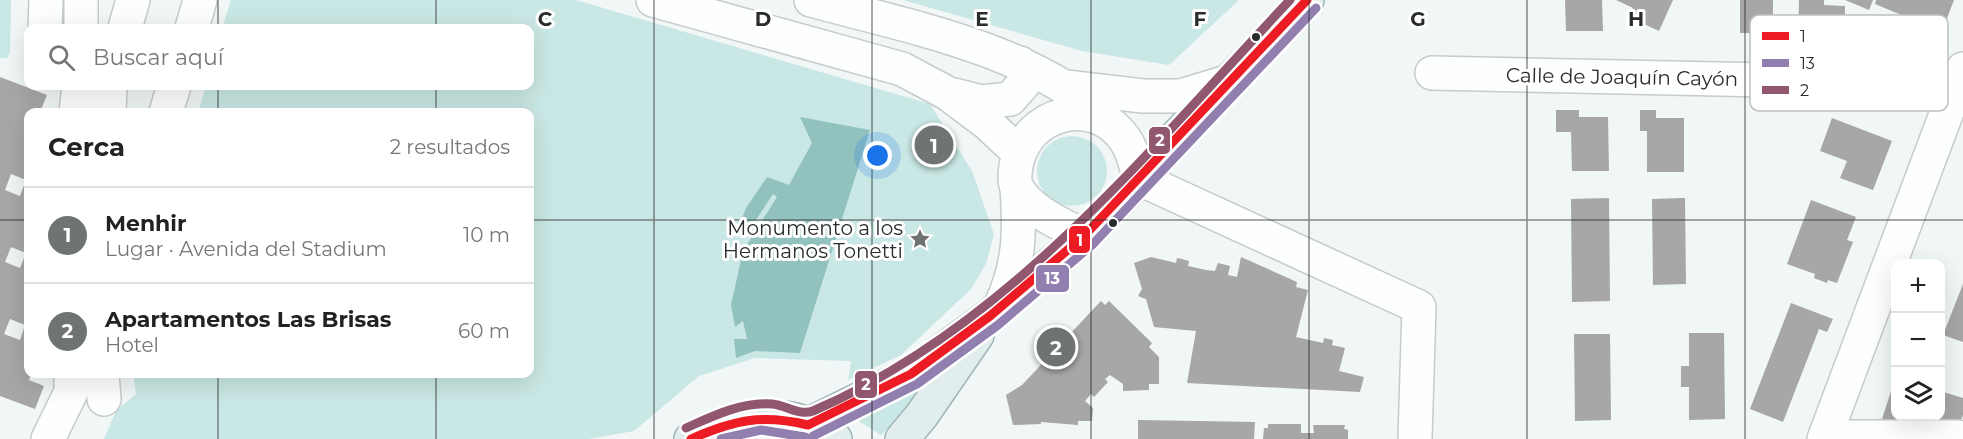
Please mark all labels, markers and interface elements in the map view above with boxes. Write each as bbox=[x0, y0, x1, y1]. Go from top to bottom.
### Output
text: C bbox=[538, 7, 553, 31]
text: D bbox=[755, 7, 771, 31]
text: E bbox=[975, 7, 989, 31]
text: F bbox=[1194, 7, 1207, 31]
text: G bbox=[1410, 7, 1426, 31]
text: H bbox=[1628, 7, 1644, 31]
legend bbox=[1750, 15, 1948, 111]
search box bbox=[24, 24, 534, 90]
text: 1 bbox=[1800, 27, 1806, 46]
unlabelled marker bbox=[1250, 31, 1262, 43]
icon: search bbox=[45, 41, 78, 74]
text: Buscar aquí bbox=[93, 44, 224, 71]
text: 13 bbox=[1800, 54, 1815, 73]
street label: Calle de Joaquín Cayón bbox=[1506, 63, 1738, 91]
text: 2 bbox=[1800, 81, 1809, 100]
pin: 1 bbox=[914, 122, 954, 168]
line badge: 2 bbox=[1148, 126, 1171, 155]
text: Cerca bbox=[48, 131, 125, 163]
text: 2 bbox=[1155, 131, 1165, 150]
text: 2 resultados bbox=[390, 135, 510, 159]
your location bbox=[863, 141, 892, 170]
text: Menhir bbox=[105, 210, 186, 237]
place label: Monumento a los Hermanos Tonetti bbox=[723, 216, 903, 263]
unlabelled marker bbox=[1107, 217, 1119, 229]
text: 1 bbox=[64, 223, 71, 247]
text: 10 m bbox=[463, 223, 510, 247]
line badge: 1 bbox=[1068, 225, 1091, 254]
place icon: Monumento a los Hermanos Tonetti bbox=[908, 227, 932, 251]
text: 1 bbox=[1077, 231, 1083, 250]
text: Lugar · Avenida del Stadium bbox=[105, 237, 387, 261]
map controls bbox=[1891, 259, 1945, 421]
button: + bbox=[1891, 259, 1945, 313]
line badge: 13 bbox=[1035, 264, 1070, 293]
text: 13 bbox=[1044, 269, 1060, 288]
text: Apartamentos Las Brisas bbox=[105, 306, 391, 333]
button: − bbox=[1891, 313, 1945, 367]
text: 2 bbox=[62, 319, 73, 343]
text: 60 m bbox=[458, 319, 510, 343]
pin: 2 bbox=[1036, 324, 1076, 370]
text: Hotel bbox=[105, 333, 159, 357]
button: layers bbox=[1891, 367, 1945, 421]
line badge: 2 bbox=[854, 370, 878, 399]
text: 2 bbox=[861, 375, 871, 394]

